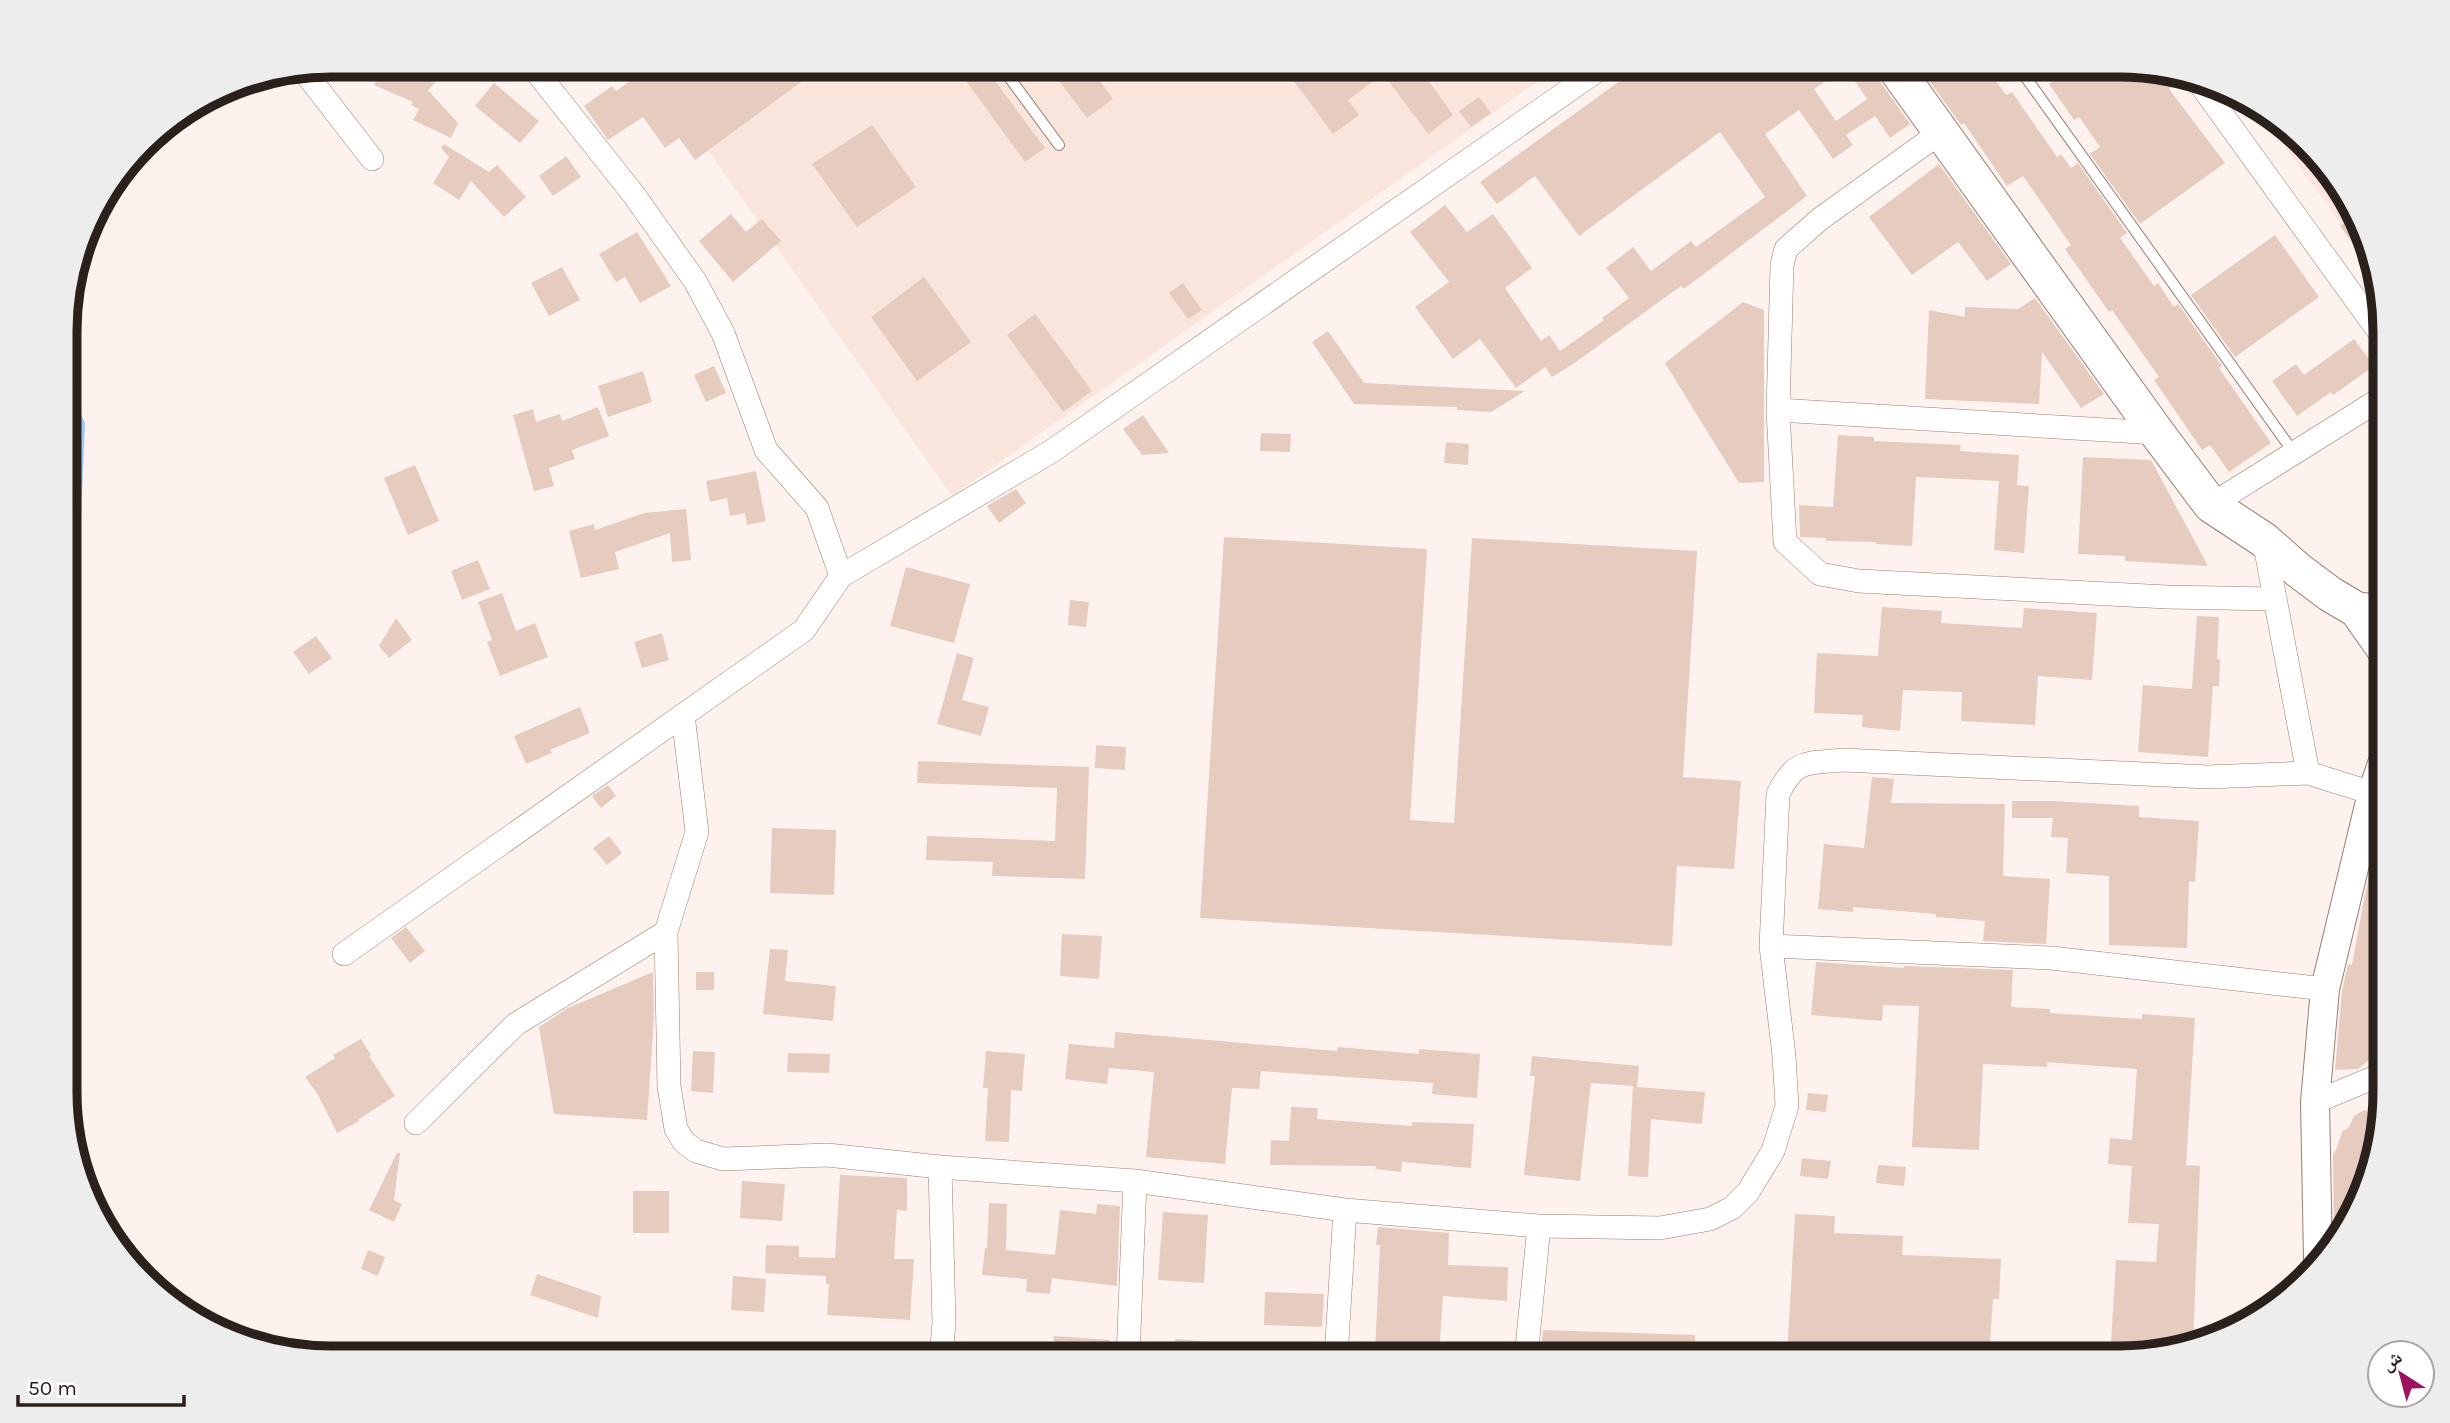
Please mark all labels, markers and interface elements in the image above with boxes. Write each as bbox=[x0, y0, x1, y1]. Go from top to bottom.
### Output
north arrow bbox=[2366, 1339, 2436, 1409]
text: ش bbox=[2377, 1346, 2406, 1376]
scale bar bbox=[18, 1364, 184, 1408]
text: 50 m bbox=[28, 1376, 77, 1400]

